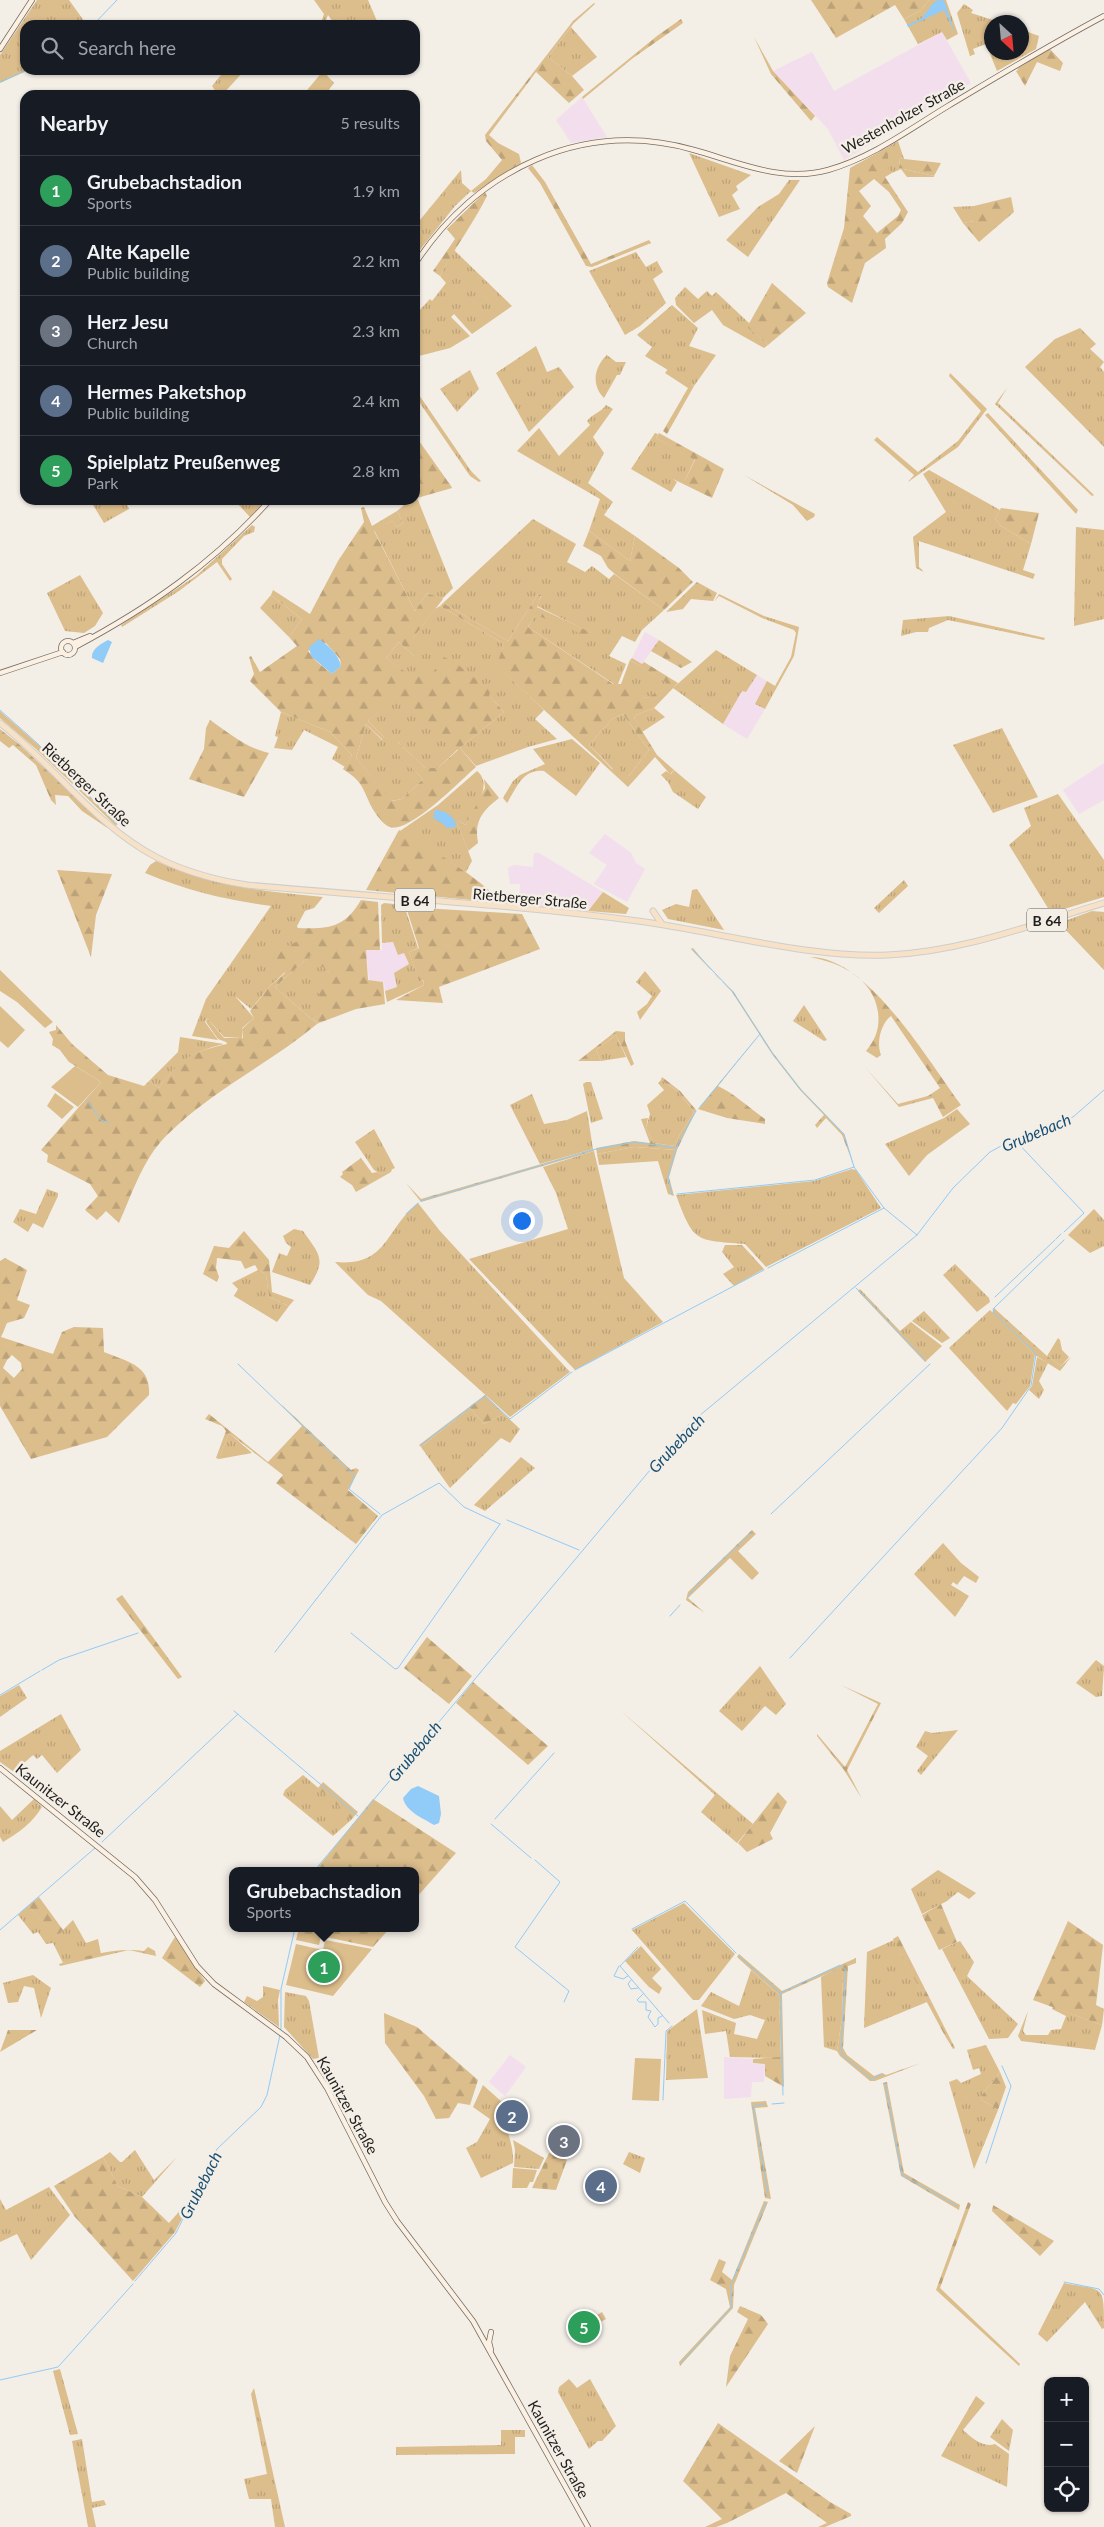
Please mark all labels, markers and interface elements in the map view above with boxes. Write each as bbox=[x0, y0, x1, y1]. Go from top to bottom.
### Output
north arrow bbox=[984, 15, 1029, 60]
search box bbox=[20, 20, 420, 75]
icon: search bbox=[38, 34, 66, 62]
text: Search here bbox=[78, 36, 176, 59]
street label: Westenholzer Straße bbox=[839, 75, 967, 157]
text: Nearby bbox=[40, 110, 108, 135]
text: 5 results bbox=[340, 113, 400, 132]
text: Grubebachstadion bbox=[87, 170, 242, 193]
text: 1 bbox=[51, 181, 61, 200]
text: 1.9 km bbox=[352, 181, 400, 200]
text: Sports bbox=[87, 193, 132, 212]
text: Alte Kapelle bbox=[87, 240, 190, 263]
text: 2 bbox=[51, 251, 61, 270]
text: 2.2 km bbox=[352, 251, 400, 270]
text: Public building bbox=[87, 263, 189, 282]
text: Herz Jesu bbox=[87, 310, 168, 333]
text: 3 bbox=[51, 321, 61, 340]
text: 2.3 km bbox=[352, 321, 400, 340]
text: Church bbox=[87, 333, 138, 352]
text: Hermes Paketshop bbox=[87, 380, 246, 403]
text: 4 bbox=[51, 391, 61, 410]
text: 2.4 km bbox=[352, 391, 400, 410]
text: Public building bbox=[87, 403, 189, 422]
text: Spielplatz Preußenweg bbox=[87, 450, 280, 473]
text: 5 bbox=[51, 461, 61, 480]
text: 2.8 km bbox=[352, 461, 400, 480]
text: Park bbox=[87, 473, 118, 492]
street label: Rietberger Straße bbox=[39, 738, 135, 830]
street label: Rietberger Straße bbox=[472, 884, 588, 912]
road number: B 64 bbox=[395, 888, 435, 912]
road number: B 64 bbox=[1027, 908, 1067, 932]
water label: Grubebach bbox=[999, 1109, 1073, 1155]
your location bbox=[509, 1208, 535, 1234]
water label: Grubebach bbox=[644, 1410, 708, 1476]
water label: Grubebach bbox=[383, 1717, 445, 1785]
street label: Kaunitzer Straße bbox=[12, 1759, 110, 1841]
popup bbox=[229, 1867, 419, 1932]
text: Grubebachstadion bbox=[247, 1879, 401, 1902]
text: Sports bbox=[247, 1902, 292, 1921]
pin: 1 bbox=[308, 1948, 340, 1986]
street label: Kaunitzer Straße bbox=[314, 2053, 382, 2157]
pin: 2 bbox=[496, 2097, 528, 2135]
pin: 3 bbox=[548, 2122, 580, 2160]
water label: Grubebach bbox=[175, 2148, 225, 2222]
pin: 4 bbox=[585, 2167, 617, 2205]
pin: 5 bbox=[568, 2308, 600, 2346]
map controls bbox=[1044, 2377, 1089, 2512]
button: + bbox=[1044, 2377, 1089, 2422]
street label: Kaunitzer Straße bbox=[525, 2397, 593, 2501]
button: − bbox=[1044, 2422, 1089, 2467]
button: locate bbox=[1044, 2467, 1089, 2512]

